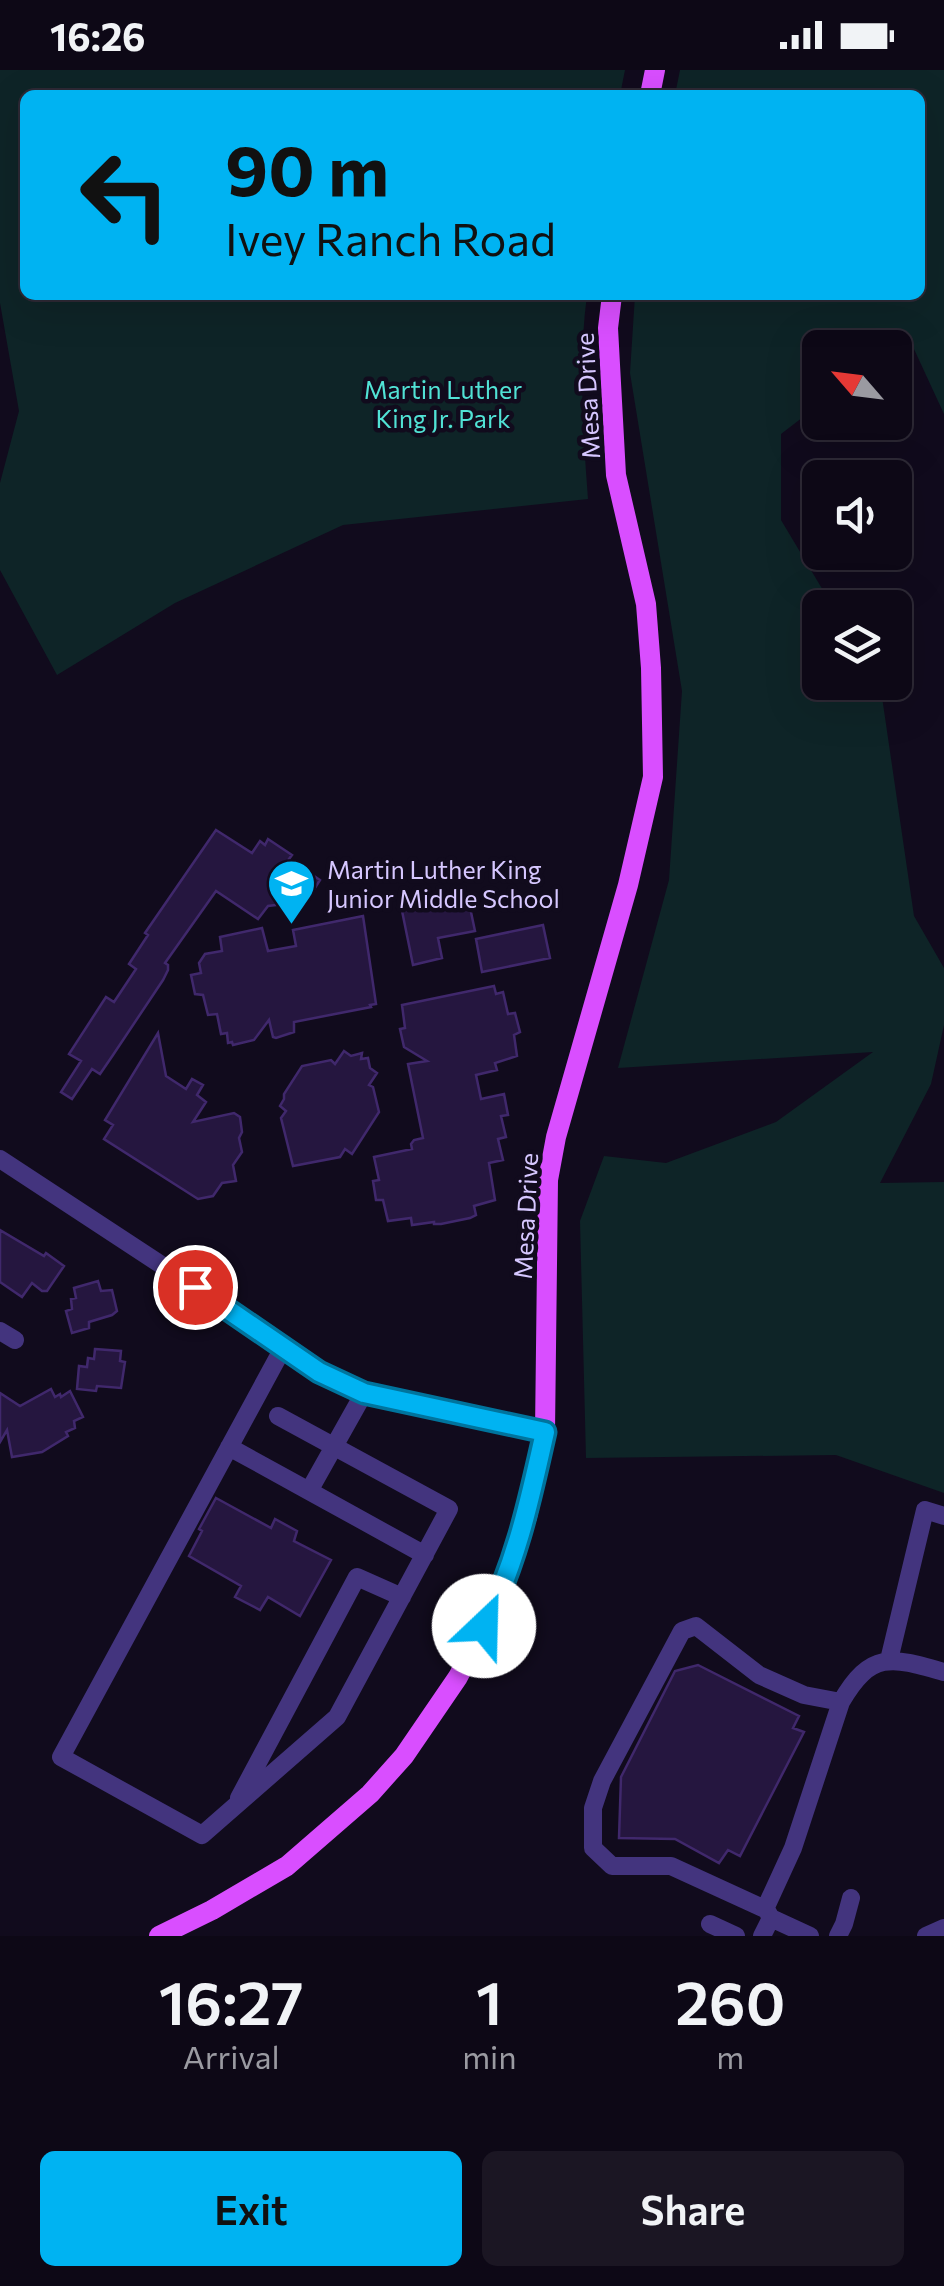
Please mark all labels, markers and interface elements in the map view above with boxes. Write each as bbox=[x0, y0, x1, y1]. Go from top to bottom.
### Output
text: 16:26 bbox=[50, 12, 146, 59]
text: 90 m bbox=[225, 125, 389, 210]
icon: left bbox=[60, 130, 190, 260]
text: Ivey Ranch Road bbox=[225, 210, 556, 265]
north arrow bbox=[802, 330, 912, 440]
map controls bbox=[802, 330, 912, 700]
street label: Mesa Drive bbox=[569, 332, 605, 460]
park label: Martin Luther King Jr. Park bbox=[364, 374, 522, 433]
button: sound bbox=[802, 460, 912, 570]
button: layers bbox=[802, 590, 912, 700]
place label: Martin Luther King Junior Middle School bbox=[327, 854, 560, 913]
school or university icon: Martin Luther King Junior Middle School bbox=[266, 858, 318, 926]
street label: Mesa Drive bbox=[507, 1152, 543, 1280]
pin bbox=[153, 1245, 238, 1330]
icon: arrive bbox=[168, 1260, 223, 1315]
position arrow bbox=[432, 1574, 536, 1678]
text: 16:27 bbox=[159, 1964, 304, 2037]
text: 1 bbox=[476, 1964, 503, 2037]
text: 260 bbox=[675, 1964, 785, 2037]
text: Arrival bbox=[183, 2036, 280, 2076]
text: min bbox=[462, 2036, 517, 2076]
text: m bbox=[716, 2036, 744, 2076]
button: Exit bbox=[40, 2151, 462, 2266]
button: Share bbox=[482, 2151, 904, 2266]

